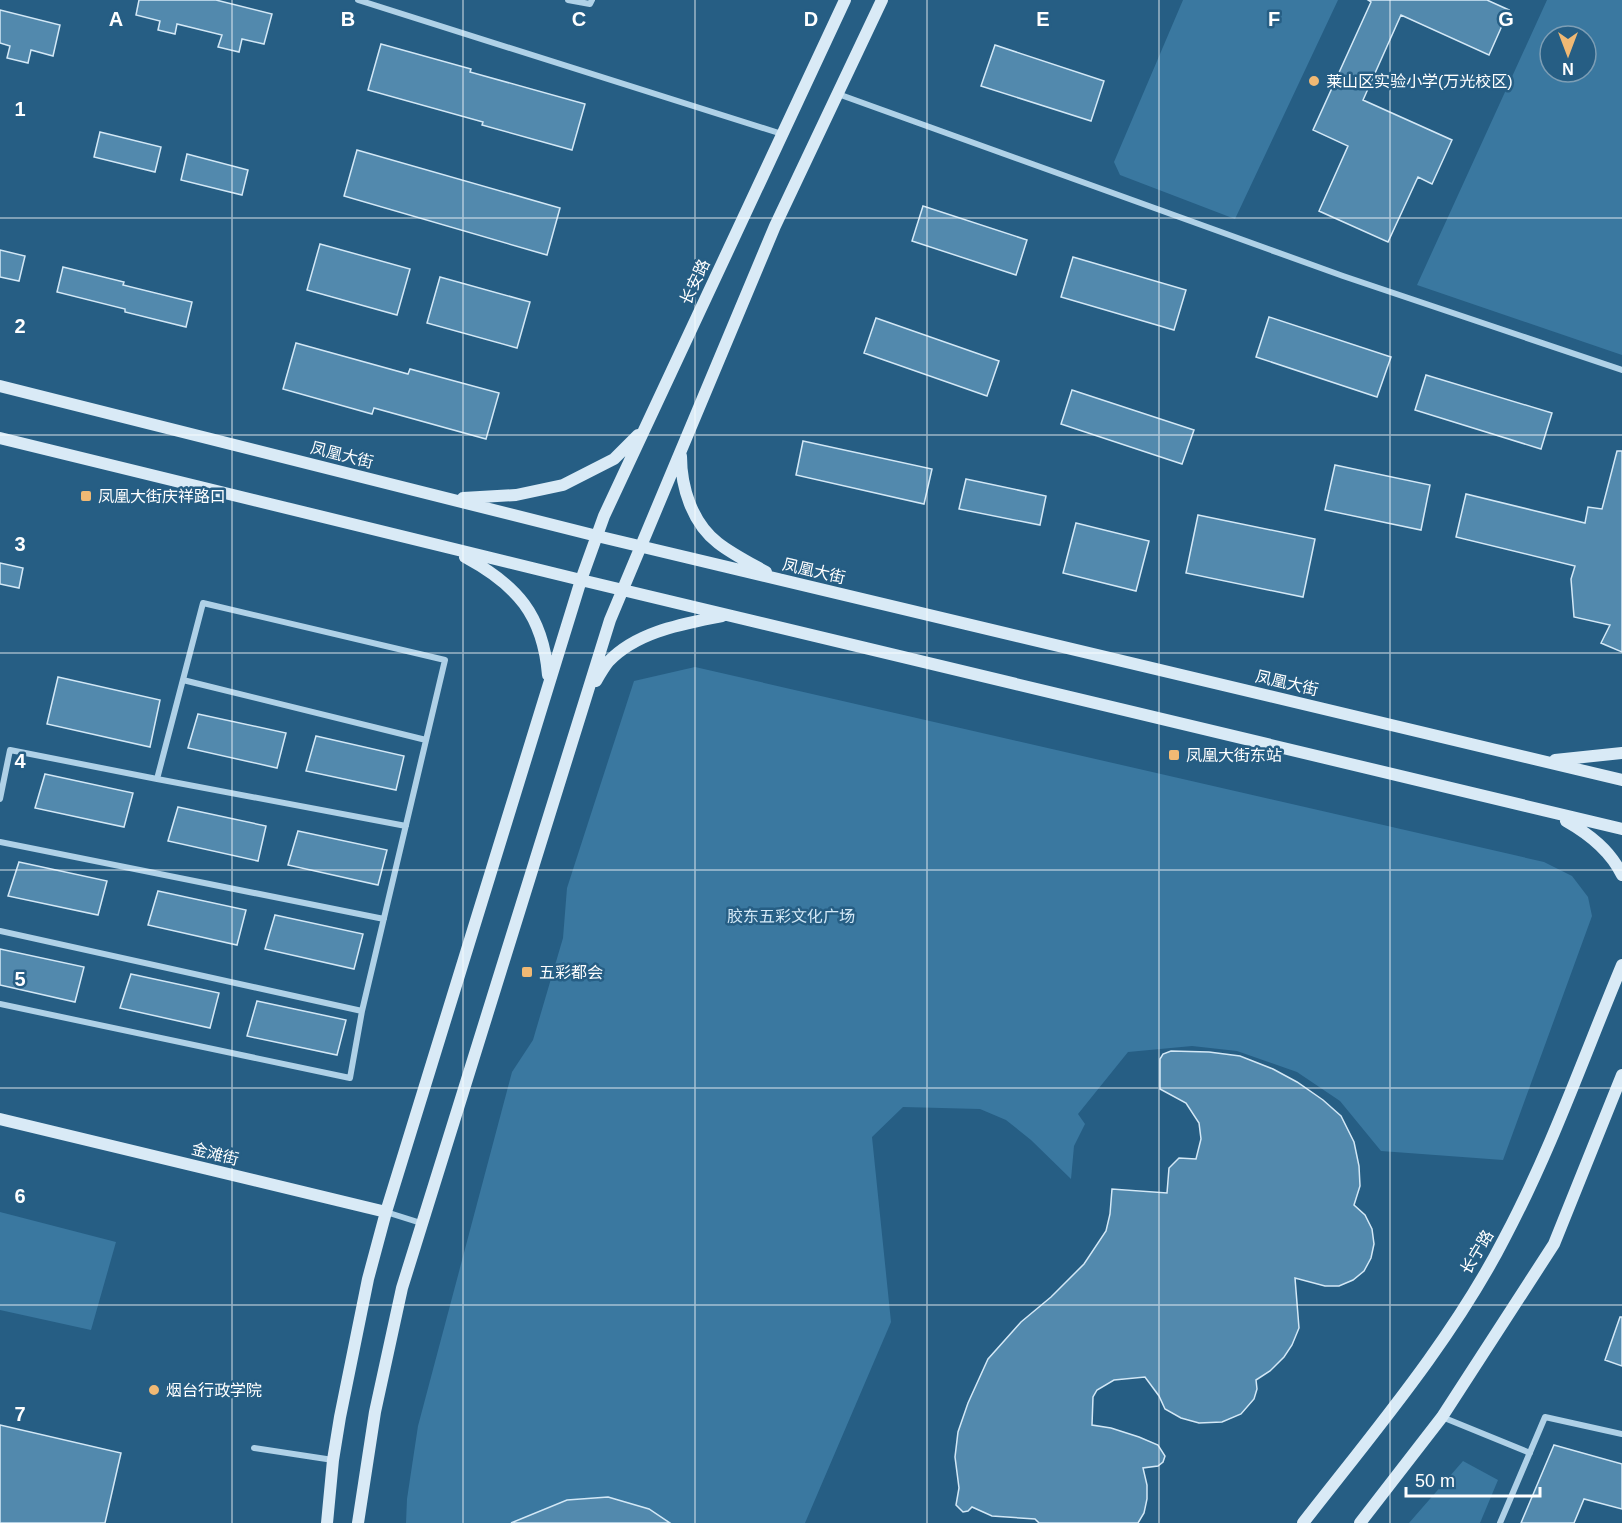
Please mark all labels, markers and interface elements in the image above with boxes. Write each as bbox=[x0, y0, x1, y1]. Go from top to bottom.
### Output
text: A bbox=[109, 8, 123, 30]
text: B bbox=[341, 8, 355, 30]
text: C bbox=[572, 8, 586, 30]
text: D bbox=[804, 8, 818, 30]
text: E bbox=[1036, 8, 1050, 30]
text: F bbox=[1268, 8, 1280, 30]
text: G bbox=[1498, 8, 1514, 30]
north arrow bbox=[1538, 24, 1598, 84]
text: N bbox=[1562, 60, 1574, 77]
place label: 莱山区实验小学(万光校区) bbox=[1326, 73, 1513, 90]
marker: 莱山区实验小学(万光校区) bbox=[1307, 74, 1321, 88]
text: 1 bbox=[14, 98, 26, 120]
street label: 长安路 bbox=[677, 257, 713, 307]
text: 2 bbox=[14, 315, 26, 337]
street label: 凤凰大街 bbox=[309, 439, 375, 471]
place label: 凤凰大街庆祥路口 bbox=[98, 488, 226, 505]
marker: 凤凰大街庆祥路口 bbox=[79, 489, 93, 503]
text: 3 bbox=[14, 533, 26, 555]
street label: 凤凰大街 bbox=[781, 556, 847, 586]
street label: 凤凰大街 bbox=[1254, 668, 1320, 698]
place label: 凤凰大街东站 bbox=[1186, 747, 1282, 764]
marker: 凤凰大街东站 bbox=[1167, 748, 1181, 762]
text: 4 bbox=[14, 750, 26, 772]
park label: 胶东五彩文化广场 bbox=[727, 908, 855, 925]
place label: 五彩都会 bbox=[539, 964, 603, 981]
marker: 五彩都会 bbox=[520, 965, 534, 979]
text: 5 bbox=[14, 968, 26, 990]
street label: 金滩街 bbox=[190, 1140, 240, 1168]
text: 6 bbox=[14, 1185, 26, 1207]
street label: 长宁路 bbox=[1457, 1227, 1497, 1277]
place label: 烟台行政学院 bbox=[166, 1382, 262, 1399]
marker: 烟台行政学院 bbox=[147, 1383, 161, 1397]
text: 7 bbox=[14, 1403, 26, 1425]
scale bar bbox=[1406, 1460, 1540, 1498]
text: 50 m bbox=[1415, 1471, 1455, 1491]

